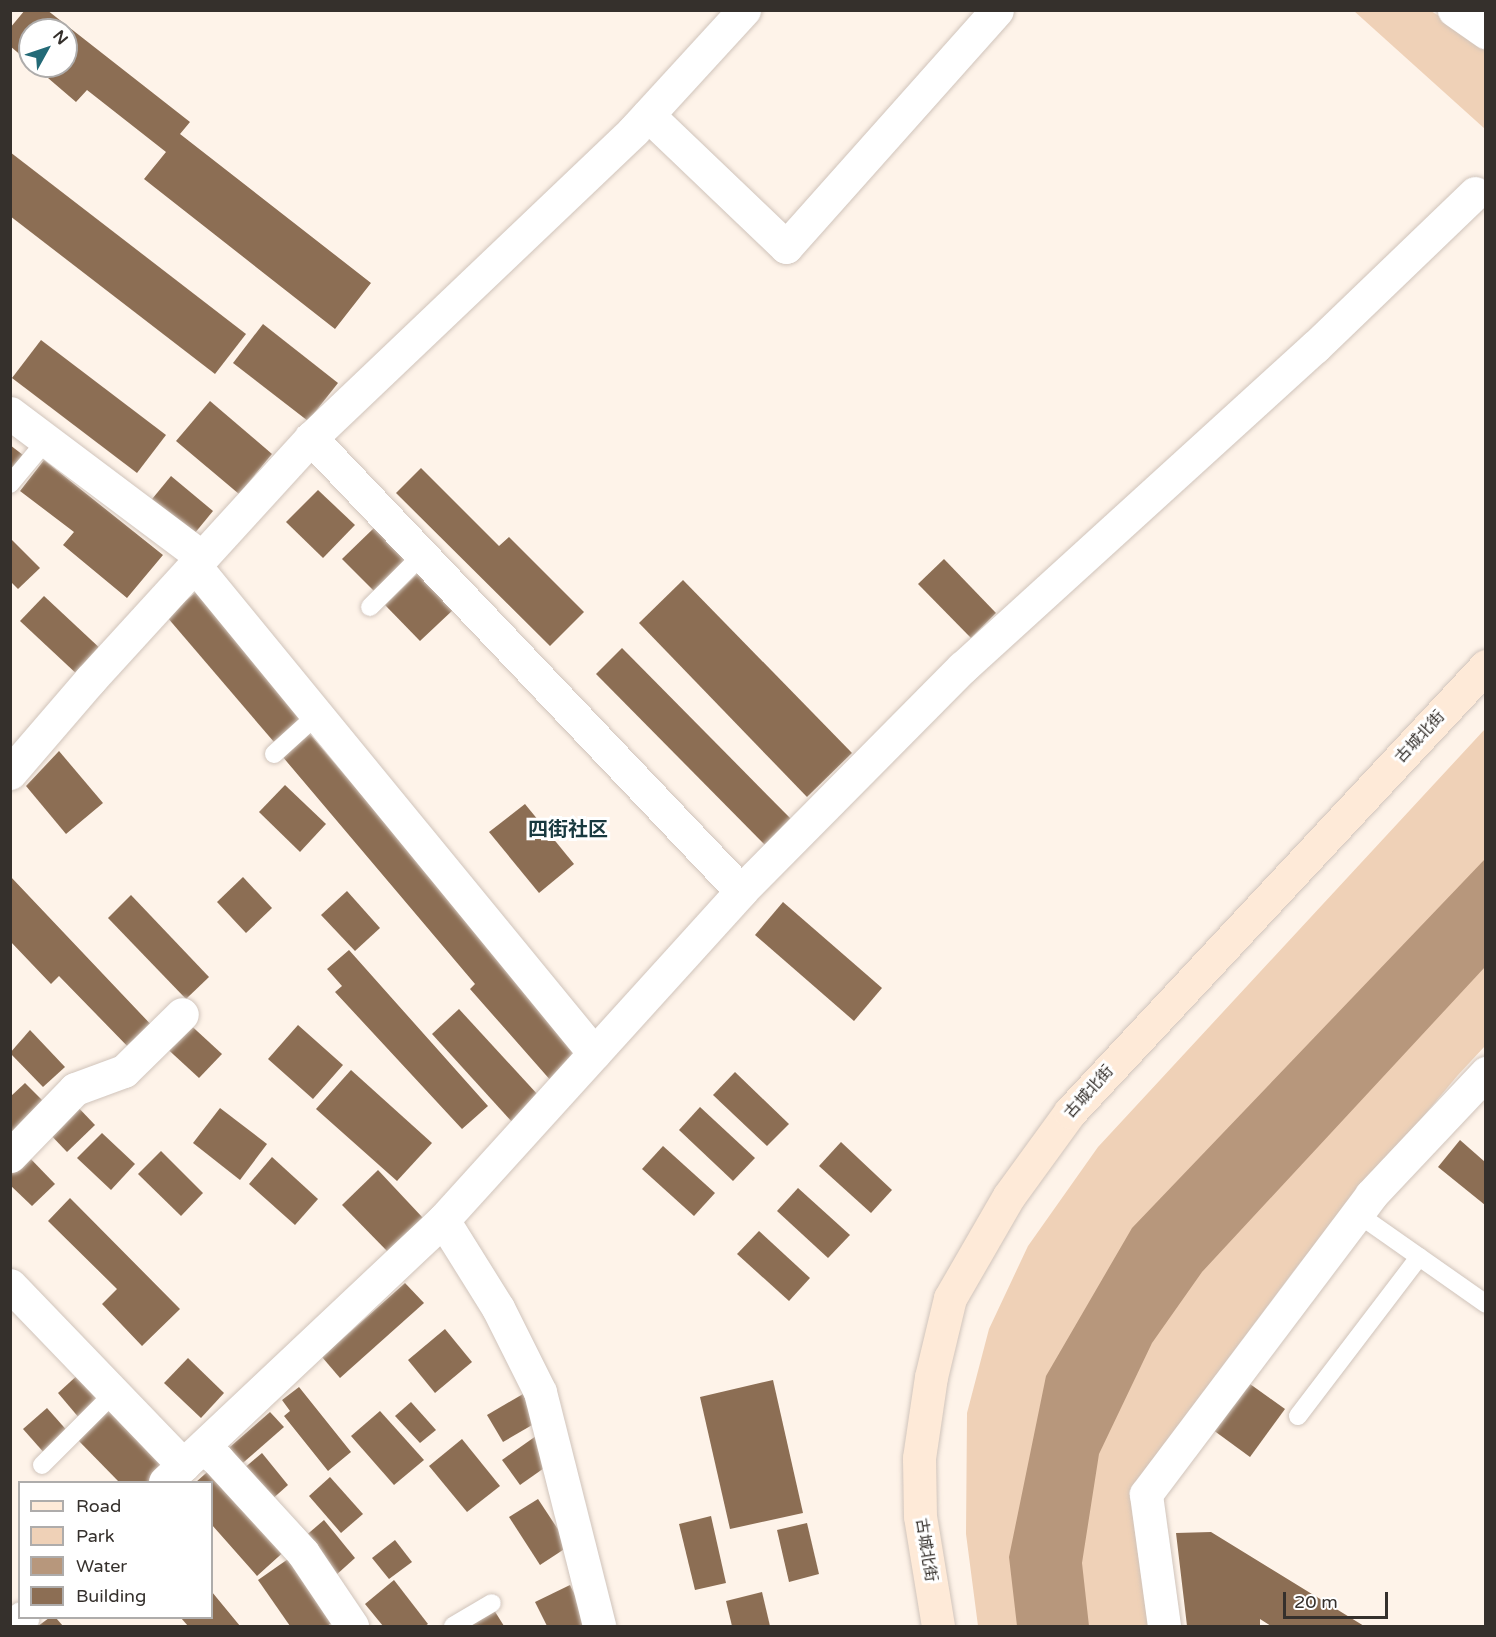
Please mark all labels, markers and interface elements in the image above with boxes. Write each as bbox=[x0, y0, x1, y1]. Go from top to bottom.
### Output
north arrow bbox=[18, 18, 78, 78]
text: N bbox=[48, 26, 72, 49]
street label: 古城北街 bbox=[1391, 707, 1449, 767]
district label: 四街社区 bbox=[528, 818, 608, 842]
street label: 古城北街 bbox=[1060, 1062, 1118, 1122]
legend bbox=[18, 1481, 213, 1619]
text: Road bbox=[76, 1495, 121, 1517]
street label: 古城北街 bbox=[912, 1517, 940, 1583]
text: Park bbox=[76, 1525, 114, 1547]
text: Water bbox=[76, 1555, 127, 1577]
scale bar bbox=[1286, 1580, 1391, 1618]
text: Building bbox=[76, 1585, 146, 1607]
text: 20 m bbox=[1294, 1591, 1338, 1613]

